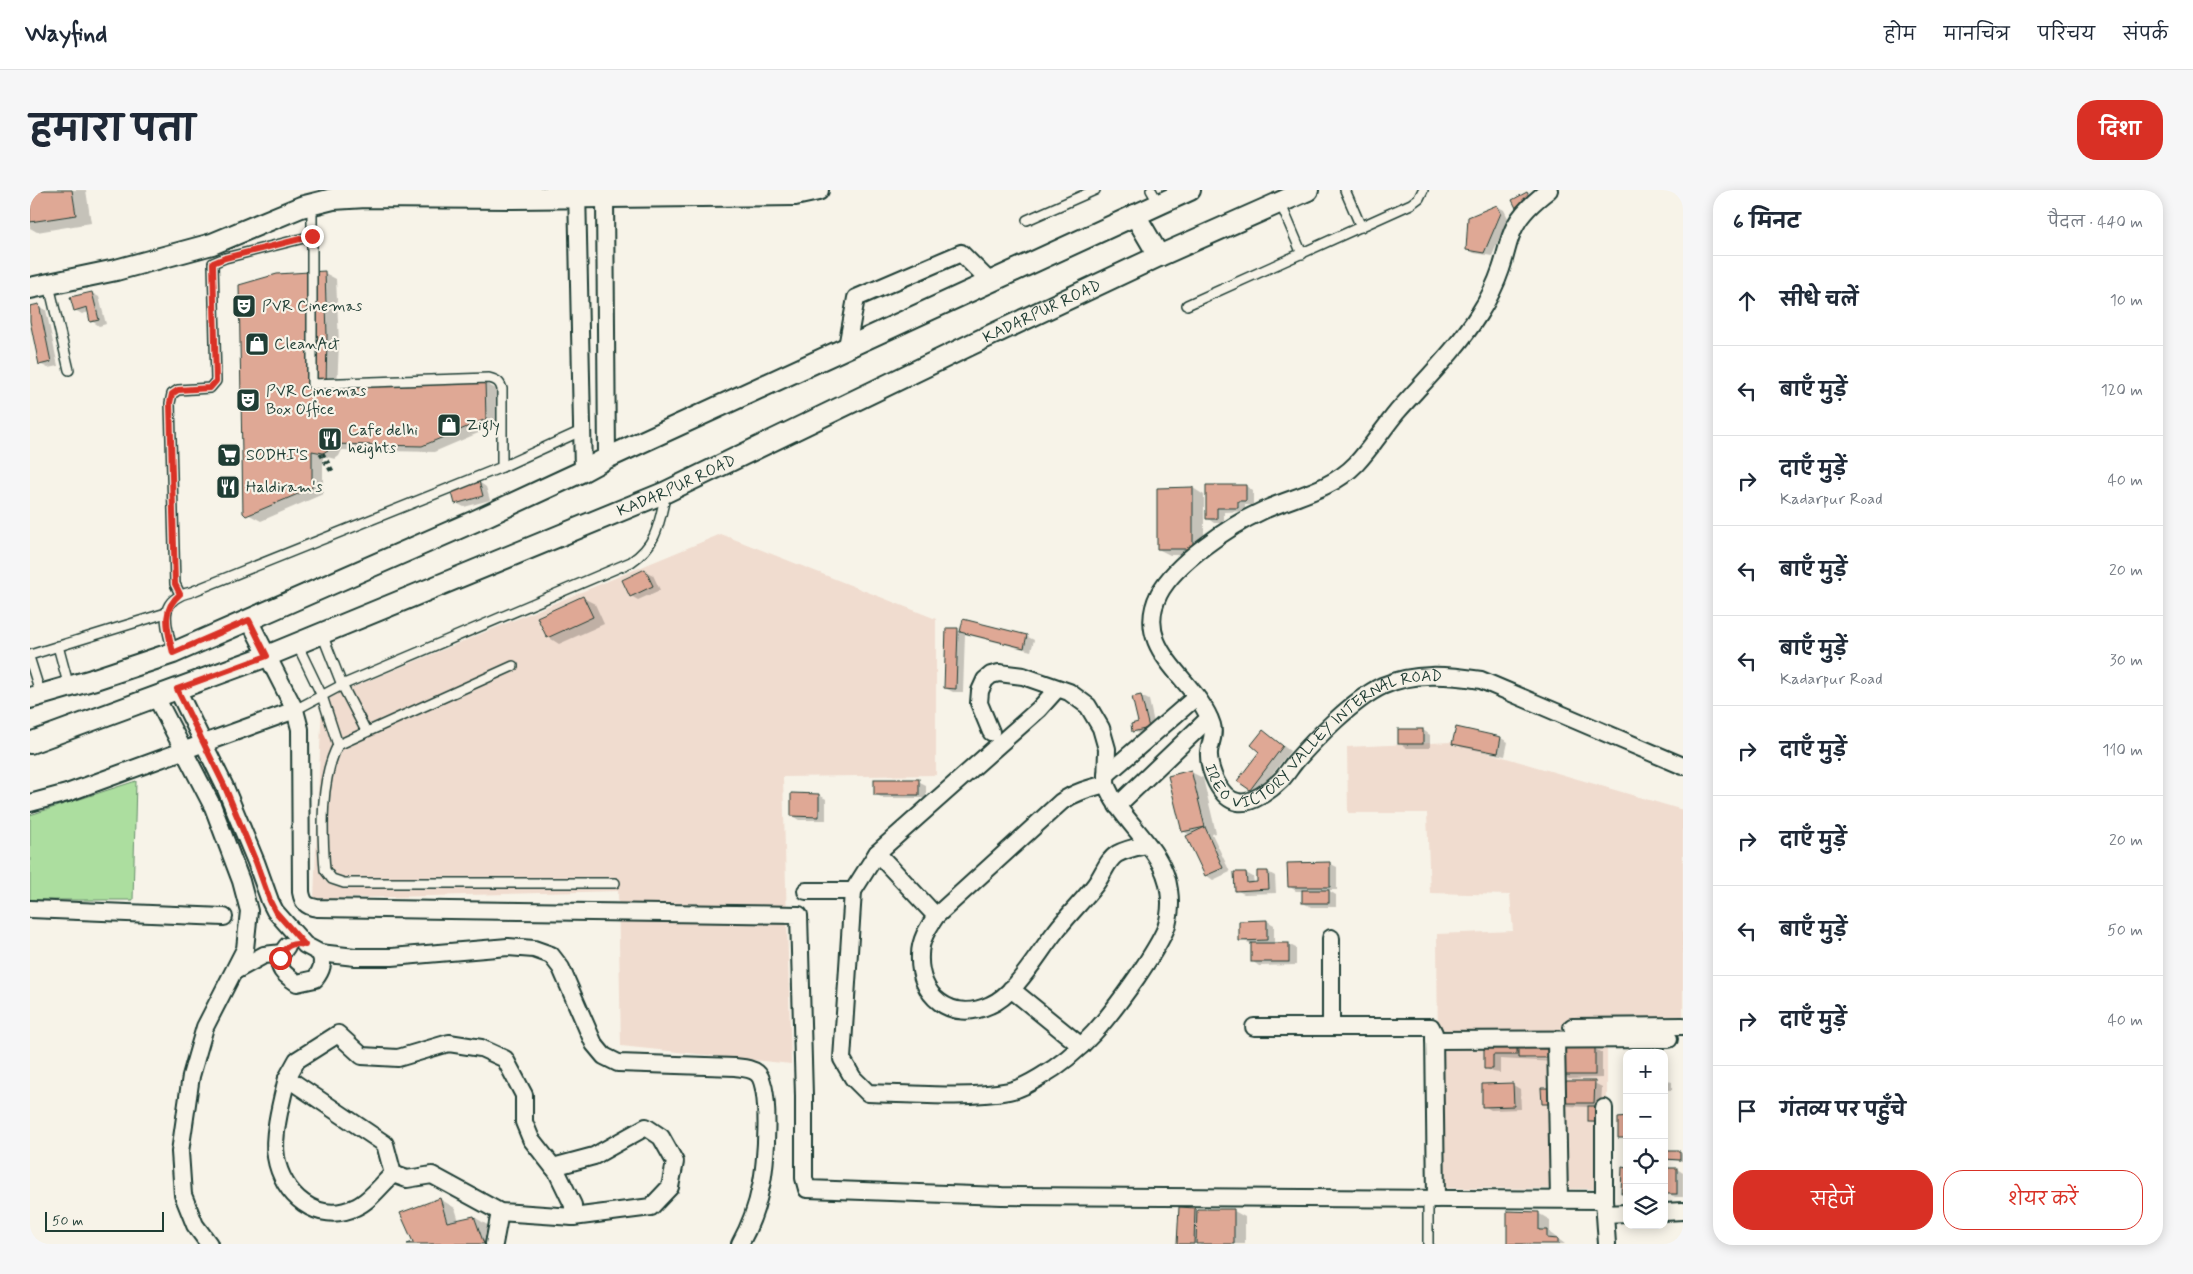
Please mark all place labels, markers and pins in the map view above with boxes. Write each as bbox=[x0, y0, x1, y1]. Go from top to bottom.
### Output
theatre icon: PVR Cinemas bbox=[231, 293, 257, 319]
place label: PVR Cinemas bbox=[262, 296, 362, 317]
shop icon: CleanAct bbox=[244, 331, 270, 357]
place label: CleanAct bbox=[274, 334, 340, 355]
place label: PVR Cinemas Box Office bbox=[266, 381, 366, 420]
theatre icon: PVR Cinemas Box Office bbox=[235, 387, 261, 413]
shop icon: Zigly bbox=[436, 412, 462, 438]
place label: Zigly bbox=[466, 415, 500, 437]
place label: Cafe delhi heights bbox=[348, 420, 418, 459]
restaurant icon: Cafe delhi heights bbox=[317, 426, 343, 452]
supermarket icon: SODHI'S bbox=[216, 442, 242, 468]
place label: SODHI'S bbox=[246, 445, 308, 466]
restaurant icon: Haldiram's bbox=[215, 474, 241, 500]
place label: Haldiram's bbox=[246, 477, 323, 498]

